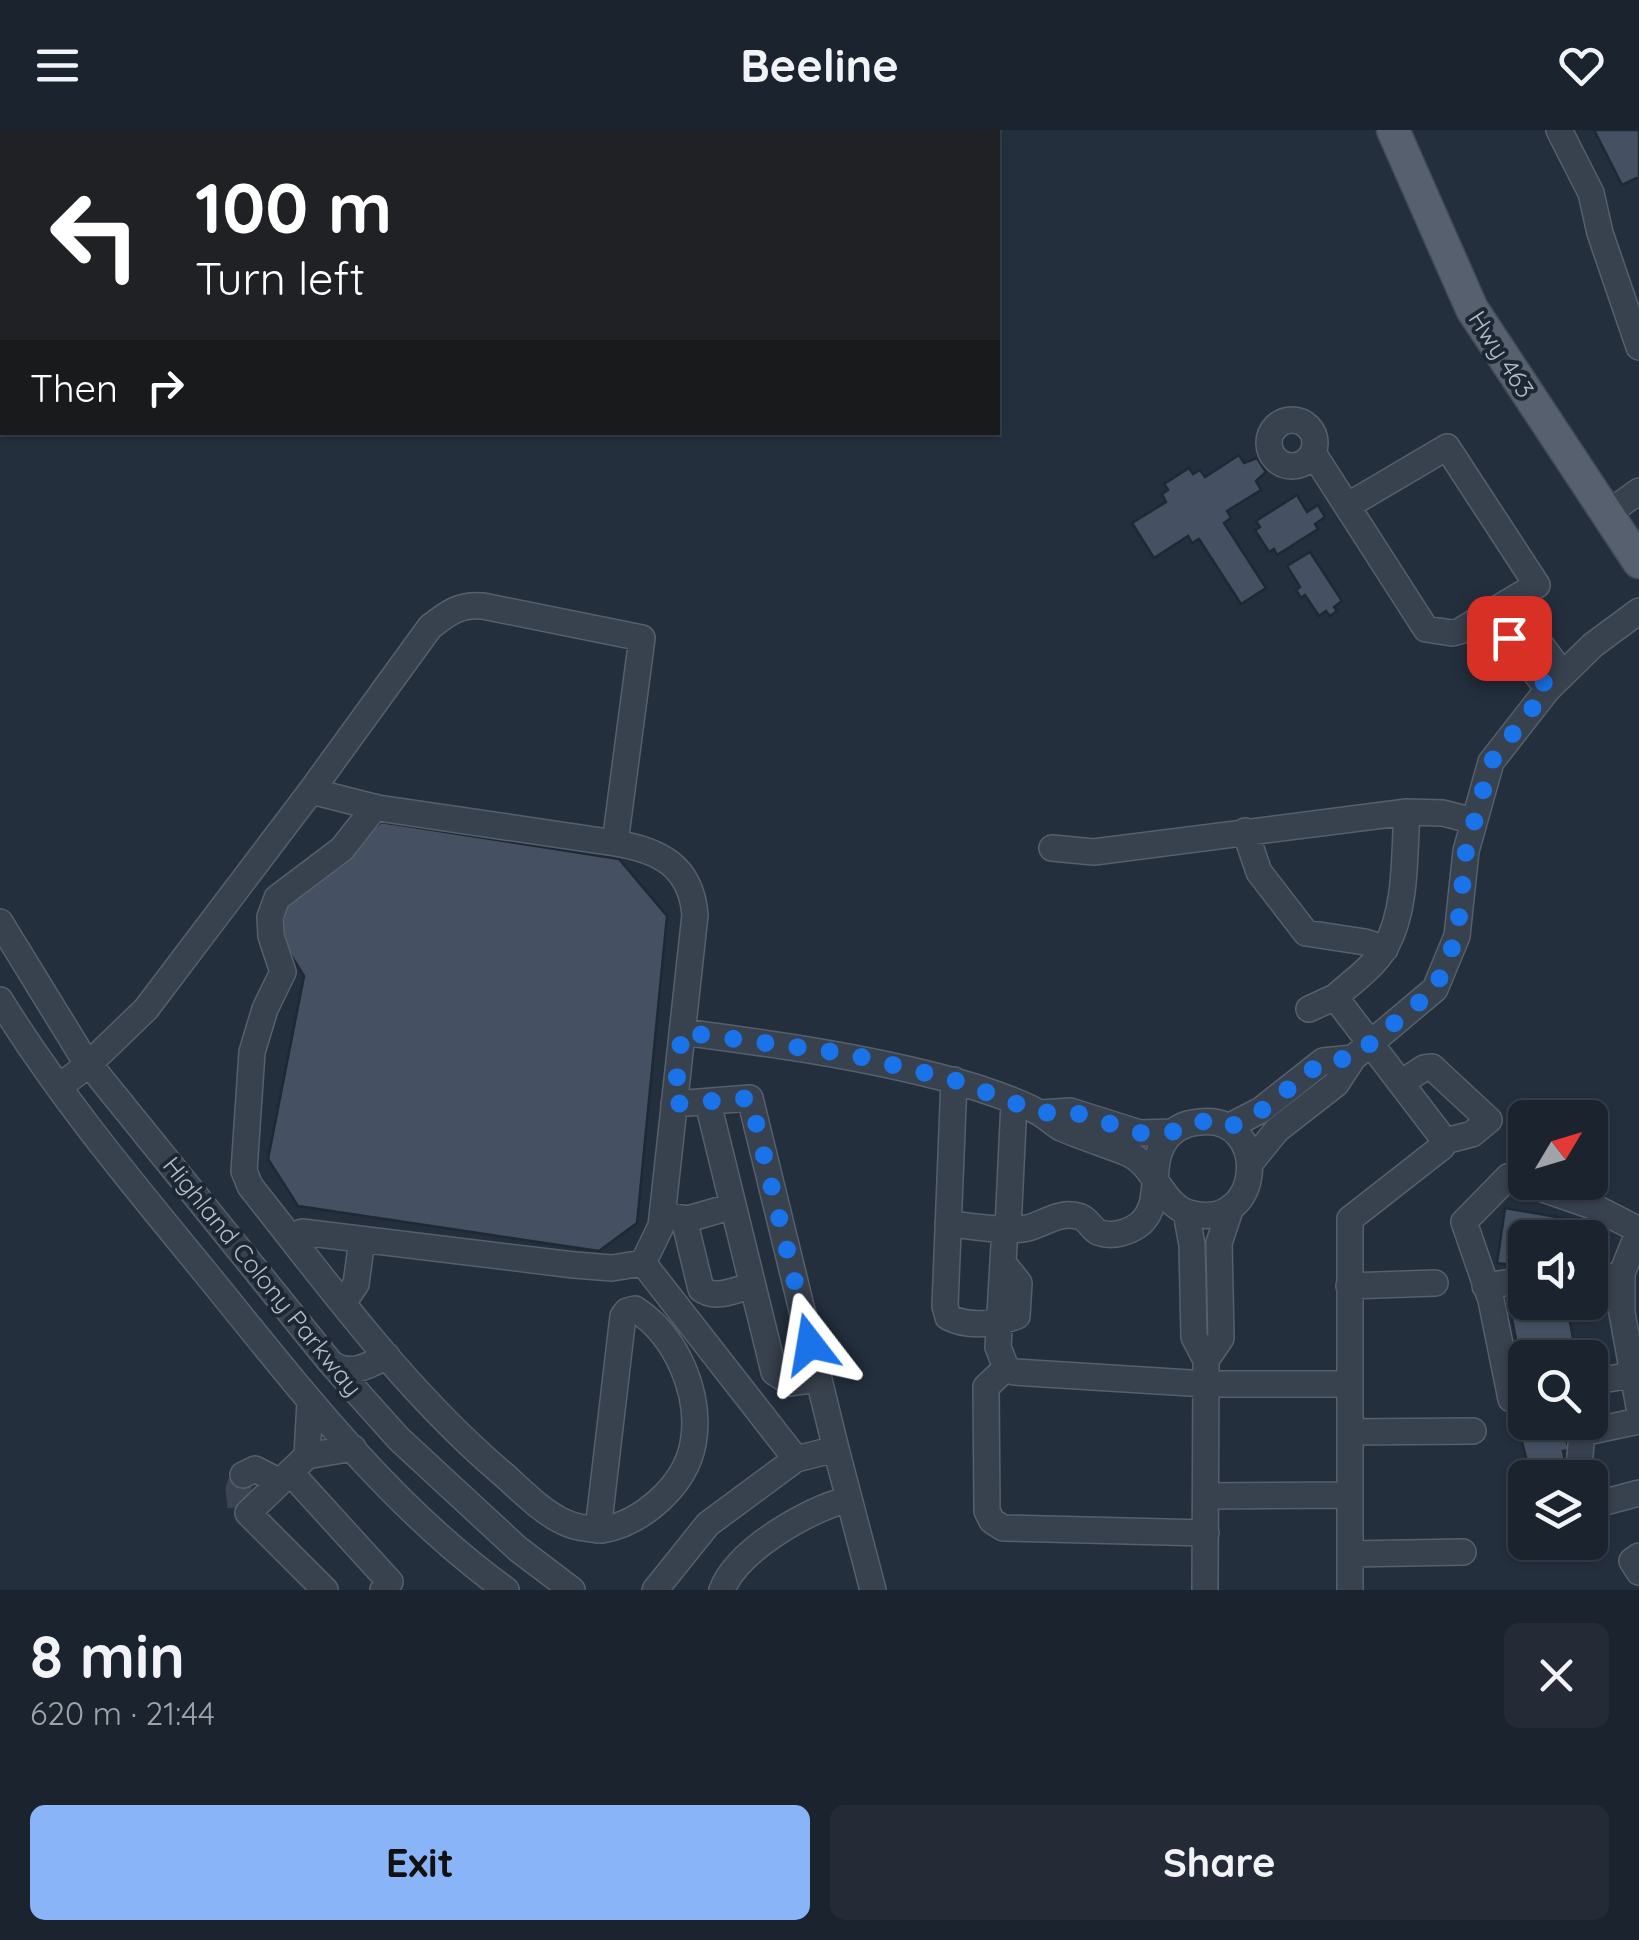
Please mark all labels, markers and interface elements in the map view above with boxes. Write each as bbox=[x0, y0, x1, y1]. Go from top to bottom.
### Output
text: Beeline bbox=[740, 37, 899, 93]
icon: menu bbox=[30, 38, 85, 93]
icon: heart bbox=[1554, 38, 1609, 93]
text: 100 m bbox=[195, 163, 392, 251]
icon: left bbox=[30, 170, 160, 300]
text: Turn left bbox=[195, 250, 365, 306]
street label: Hwy 463 bbox=[1462, 305, 1542, 403]
icon: right bbox=[138, 360, 193, 415]
text: Then bbox=[30, 364, 118, 412]
pin bbox=[1467, 596, 1552, 681]
icon: arrive bbox=[1482, 611, 1537, 666]
north arrow bbox=[1508, 1100, 1608, 1200]
map controls bbox=[1508, 1100, 1608, 1560]
street label: Highland Colony Parkway bbox=[157, 1150, 369, 1402]
button: sound bbox=[1508, 1220, 1608, 1320]
position arrow bbox=[758, 1292, 862, 1396]
button: search bbox=[1508, 1340, 1608, 1440]
button: layers bbox=[1508, 1460, 1608, 1560]
text: 8 min bbox=[30, 1618, 185, 1693]
button: close bbox=[1504, 1623, 1609, 1728]
text: 620 m · 21:44 bbox=[30, 1693, 215, 1733]
button: Exit bbox=[30, 1805, 810, 1920]
button: Share bbox=[830, 1805, 1609, 1920]

